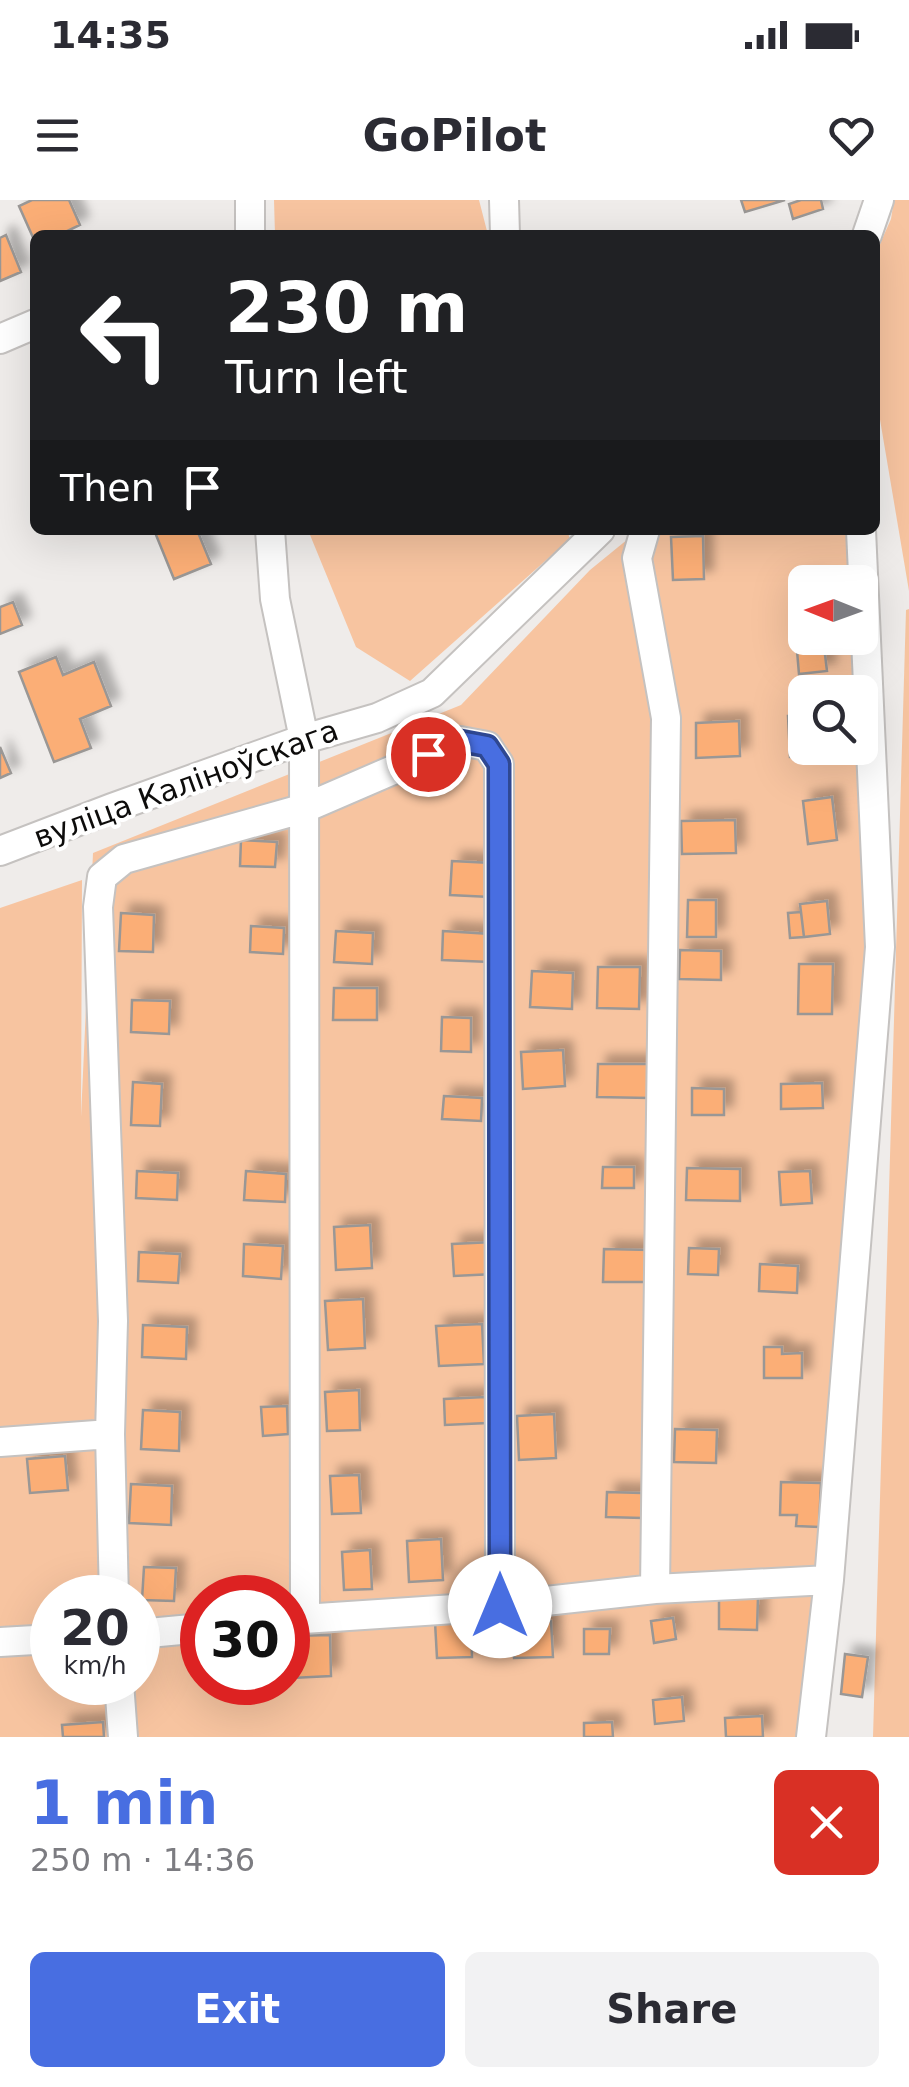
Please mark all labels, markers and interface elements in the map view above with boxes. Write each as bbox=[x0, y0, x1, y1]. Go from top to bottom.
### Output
text: 14:35 bbox=[50, 13, 171, 57]
icon: menu bbox=[30, 108, 85, 163]
icon: heart bbox=[824, 108, 879, 163]
text: GoPilot bbox=[362, 109, 547, 162]
text: 230 m bbox=[225, 267, 468, 349]
icon: left bbox=[60, 270, 190, 400]
text: Turn left bbox=[225, 351, 408, 404]
icon: arrive bbox=[175, 460, 230, 515]
text: Then bbox=[60, 466, 155, 510]
north arrow bbox=[788, 565, 878, 655]
map controls bbox=[788, 565, 878, 765]
button: search bbox=[788, 675, 878, 765]
street label: вуліца Каліноўскага bbox=[29, 712, 343, 855]
pin bbox=[386, 712, 471, 797]
icon: arrive bbox=[401, 727, 456, 782]
position arrow bbox=[448, 1554, 552, 1658]
speed limit sign: 30 bbox=[180, 1575, 310, 1705]
text: 20 bbox=[60, 1599, 130, 1657]
text: km/h bbox=[63, 1651, 127, 1680]
text: 1 min bbox=[30, 1768, 218, 1838]
button: close bbox=[774, 1770, 879, 1875]
text: 250 m · 14:36 bbox=[30, 1841, 255, 1879]
button: Exit bbox=[30, 1952, 445, 2067]
button: Share bbox=[465, 1952, 879, 2067]

